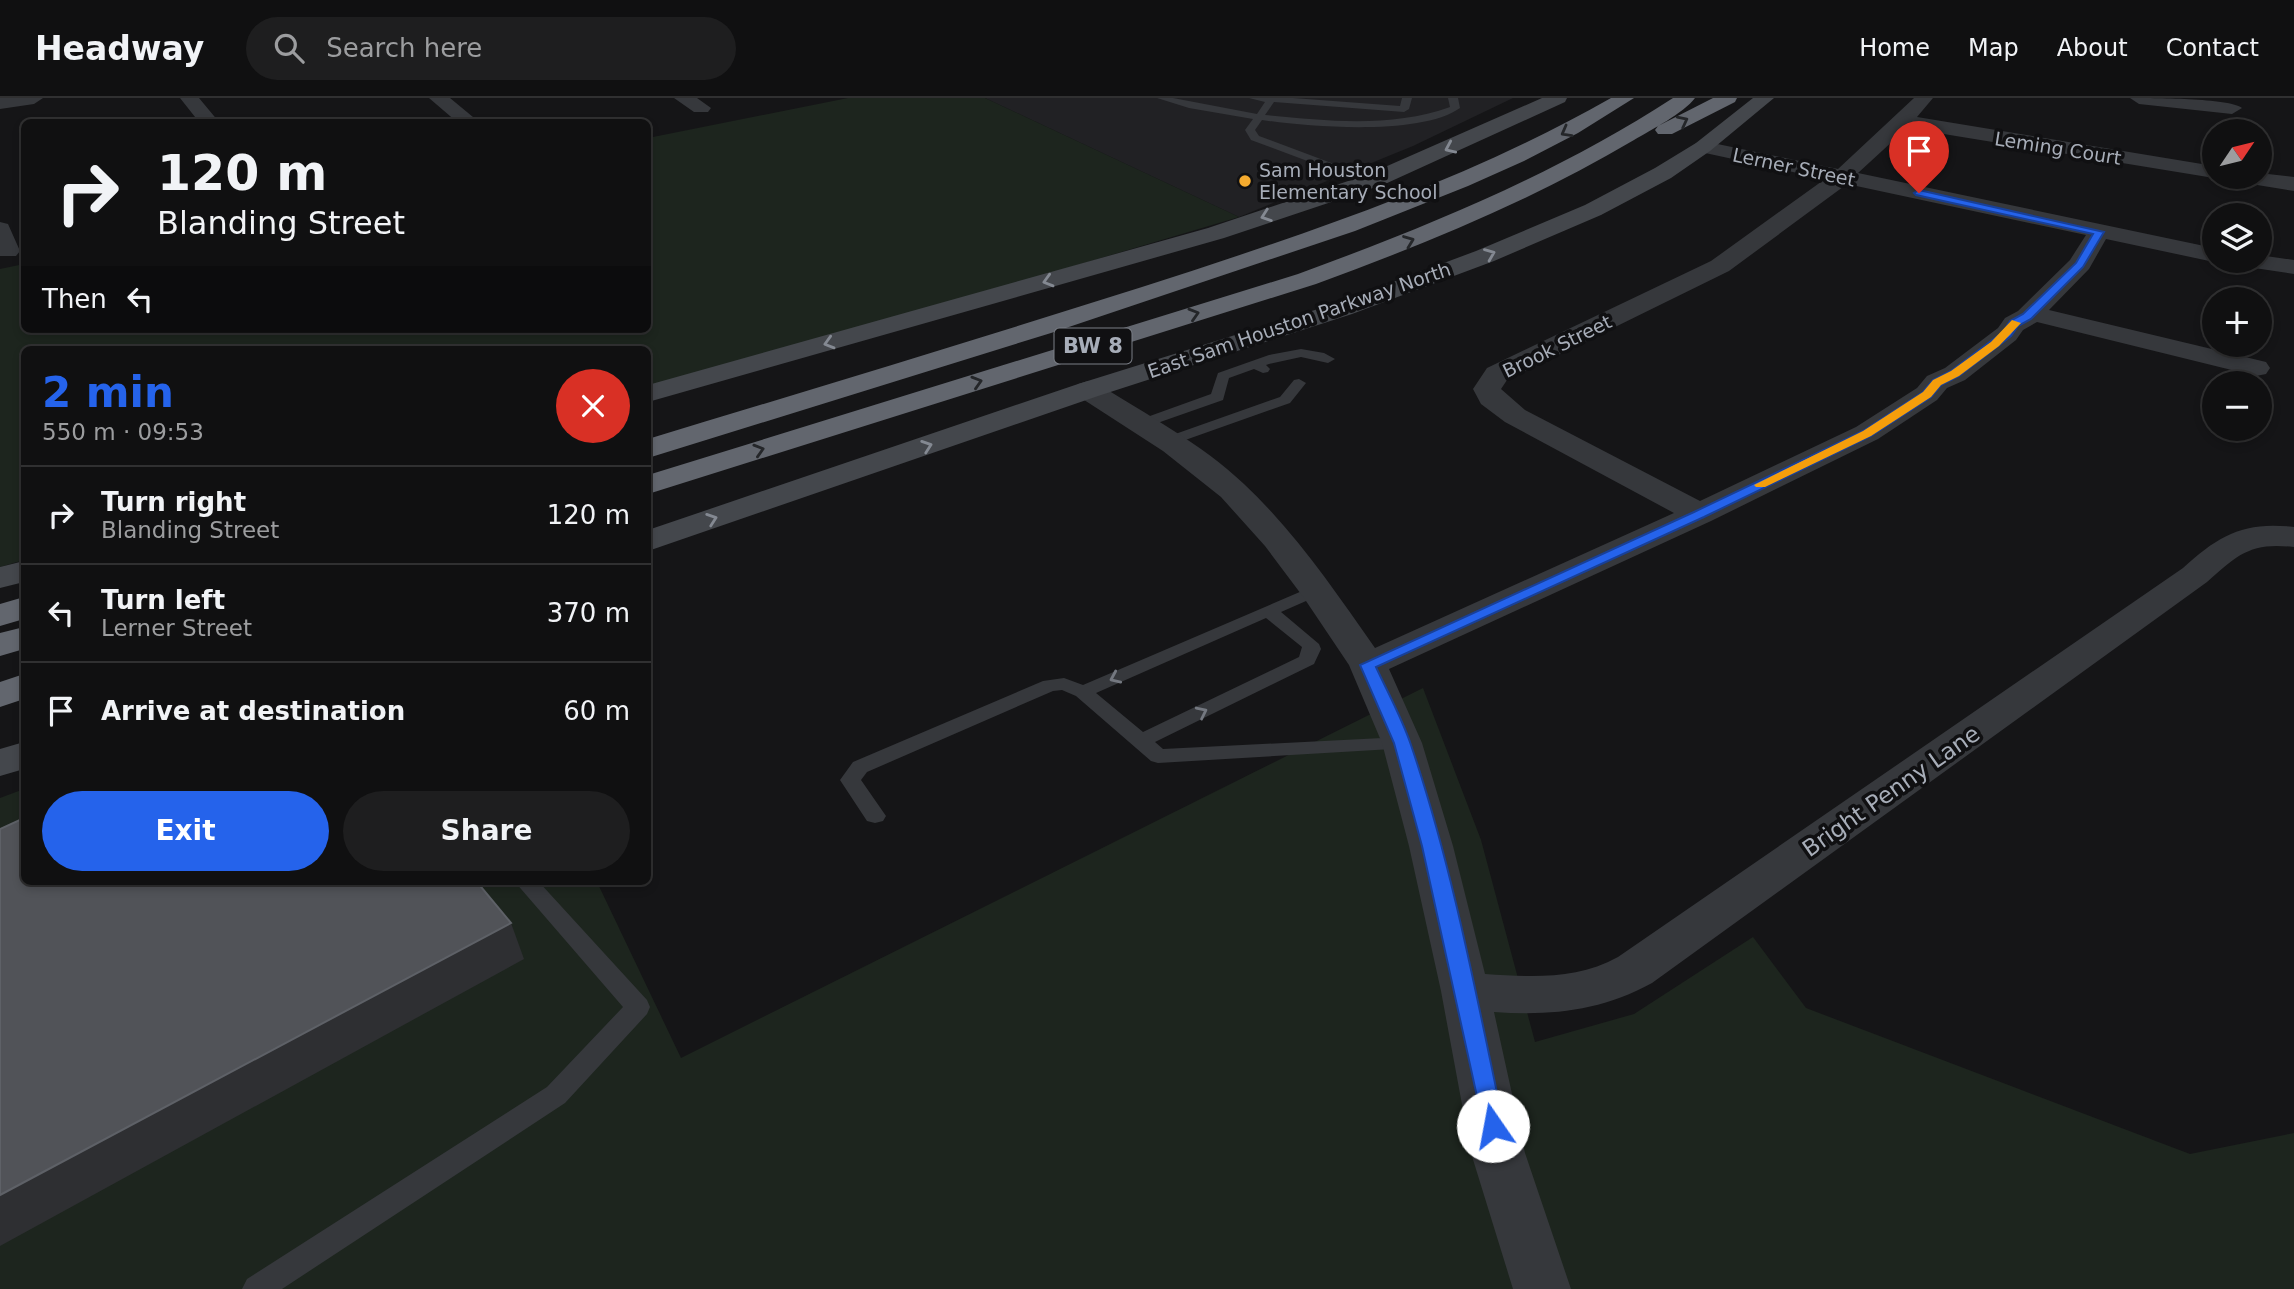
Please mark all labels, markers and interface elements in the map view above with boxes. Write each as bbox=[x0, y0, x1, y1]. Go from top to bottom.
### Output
search box bbox=[246, 17, 736, 80]
text: Headway bbox=[35, 29, 204, 68]
icon: search bbox=[270, 29, 308, 67]
text: Search here bbox=[326, 33, 482, 63]
text: Home bbox=[1859, 34, 1930, 62]
text: Map bbox=[1968, 34, 2019, 62]
text: About bbox=[2057, 34, 2128, 62]
text: Contact bbox=[2166, 34, 2259, 62]
one-way arrow bbox=[1676, 116, 1688, 130]
north arrow bbox=[2202, 119, 2272, 189]
map controls bbox=[2202, 119, 2272, 441]
pin bbox=[1889, 121, 1949, 193]
one-way arrow bbox=[1560, 124, 1573, 137]
street label: Leming Court bbox=[1993, 127, 2123, 169]
icon: arrive bbox=[1900, 132, 1938, 170]
one-way arrow bbox=[1445, 140, 1457, 154]
street label: Lerner Street bbox=[1731, 143, 1857, 191]
text: 120 m bbox=[157, 145, 327, 202]
icon: right bbox=[42, 147, 133, 238]
place label: Sam Houston Elementary School bbox=[1259, 159, 1437, 203]
marker: Sam Houston Elementary School bbox=[1237, 173, 1253, 189]
button: layers bbox=[2202, 203, 2272, 273]
text: Blanding Street bbox=[157, 204, 405, 242]
one-way arrow bbox=[1260, 208, 1272, 222]
one-way arrow bbox=[1403, 236, 1415, 250]
one-way arrow bbox=[1483, 248, 1496, 262]
street label: East Sam Houston Parkway North bbox=[1145, 258, 1453, 382]
one-way arrow bbox=[1042, 272, 1054, 287]
icon: left bbox=[121, 280, 159, 318]
text: Then bbox=[42, 284, 107, 314]
button: + bbox=[2202, 287, 2272, 357]
one-way arrow bbox=[1187, 308, 1199, 323]
street label: Brook Street bbox=[1499, 310, 1615, 382]
road number: BW 8 bbox=[1054, 328, 1132, 364]
one-way arrow bbox=[823, 334, 835, 349]
text: 2 min bbox=[42, 368, 174, 417]
button: close bbox=[556, 369, 630, 443]
button: − bbox=[2202, 371, 2272, 441]
one-way arrow bbox=[970, 376, 982, 391]
text: 550 m · 09:53 bbox=[42, 419, 204, 445]
one-way arrow bbox=[921, 440, 933, 454]
one-way arrow bbox=[753, 443, 765, 458]
text: Turn right bbox=[101, 487, 246, 517]
icon: right bbox=[42, 496, 80, 534]
text: 120 m bbox=[547, 500, 630, 530]
one-way arrow bbox=[705, 513, 718, 527]
text: Blanding Street bbox=[101, 517, 279, 543]
text: Turn left bbox=[101, 585, 225, 615]
icon: left bbox=[42, 594, 80, 632]
text: 370 m bbox=[547, 598, 630, 628]
text: Lerner Street bbox=[101, 615, 252, 641]
one-way arrow bbox=[1110, 670, 1123, 684]
icon: arrive bbox=[42, 692, 80, 730]
text: Arrive at destination bbox=[101, 696, 405, 726]
text: 60 m bbox=[563, 696, 630, 726]
one-way arrow bbox=[1195, 706, 1207, 720]
street label: Bright Penny Lane bbox=[1798, 720, 1984, 862]
button: Exit bbox=[42, 791, 329, 871]
button: Share bbox=[343, 791, 630, 871]
position arrow bbox=[1456, 1089, 1530, 1163]

